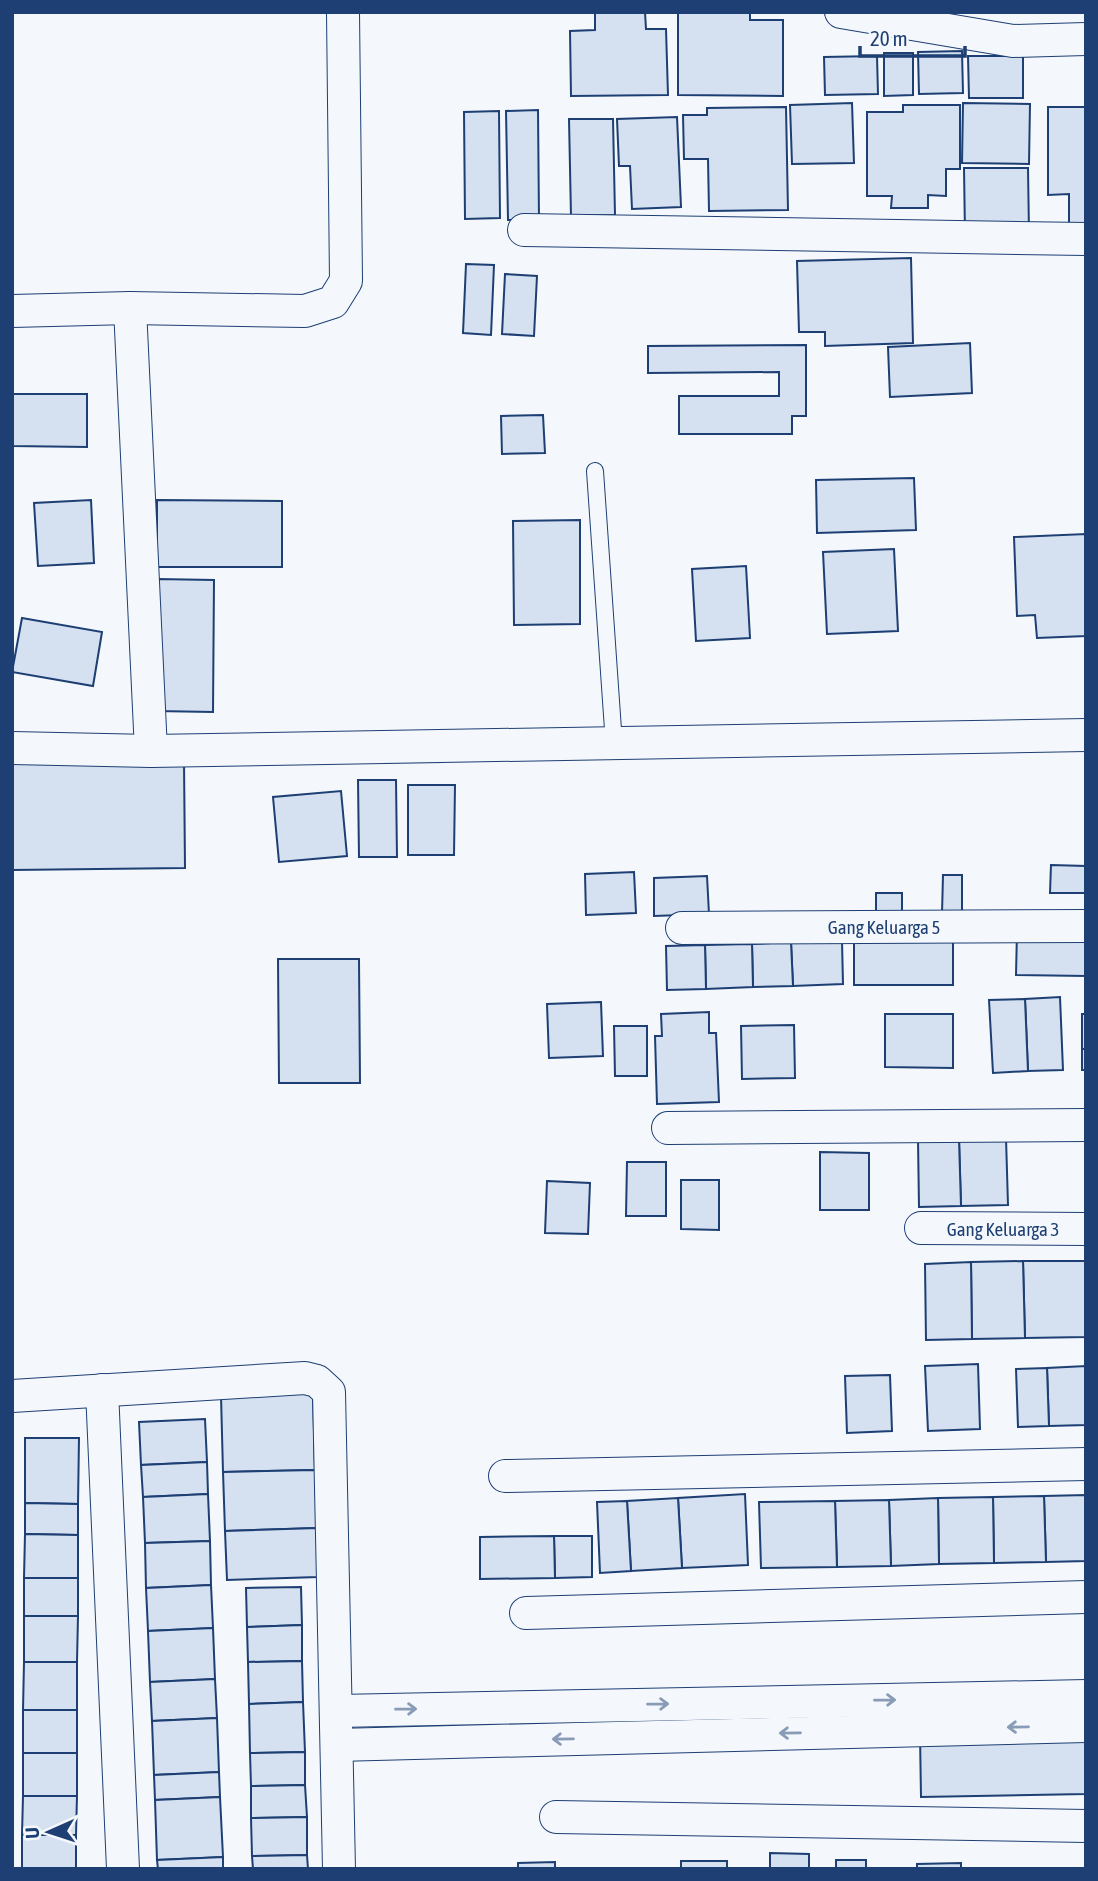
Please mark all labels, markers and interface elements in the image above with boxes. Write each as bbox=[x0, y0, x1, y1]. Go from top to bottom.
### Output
scale bar bbox=[860, 14, 965, 58]
text: 20 m bbox=[870, 26, 908, 50]
street label: Gang Keluarga 5 bbox=[828, 916, 940, 938]
street label: Gang Keluarga 3 bbox=[947, 1218, 1059, 1240]
one-way arrow bbox=[873, 1693, 896, 1706]
one-way arrow bbox=[646, 1698, 669, 1711]
one-way arrow bbox=[394, 1703, 417, 1716]
one-way arrow bbox=[1006, 1721, 1029, 1734]
one-way arrow bbox=[779, 1726, 802, 1740]
one-way arrow bbox=[551, 1732, 574, 1745]
north arrow bbox=[14, 1797, 84, 1867]
text: U bbox=[21, 1827, 43, 1839]

